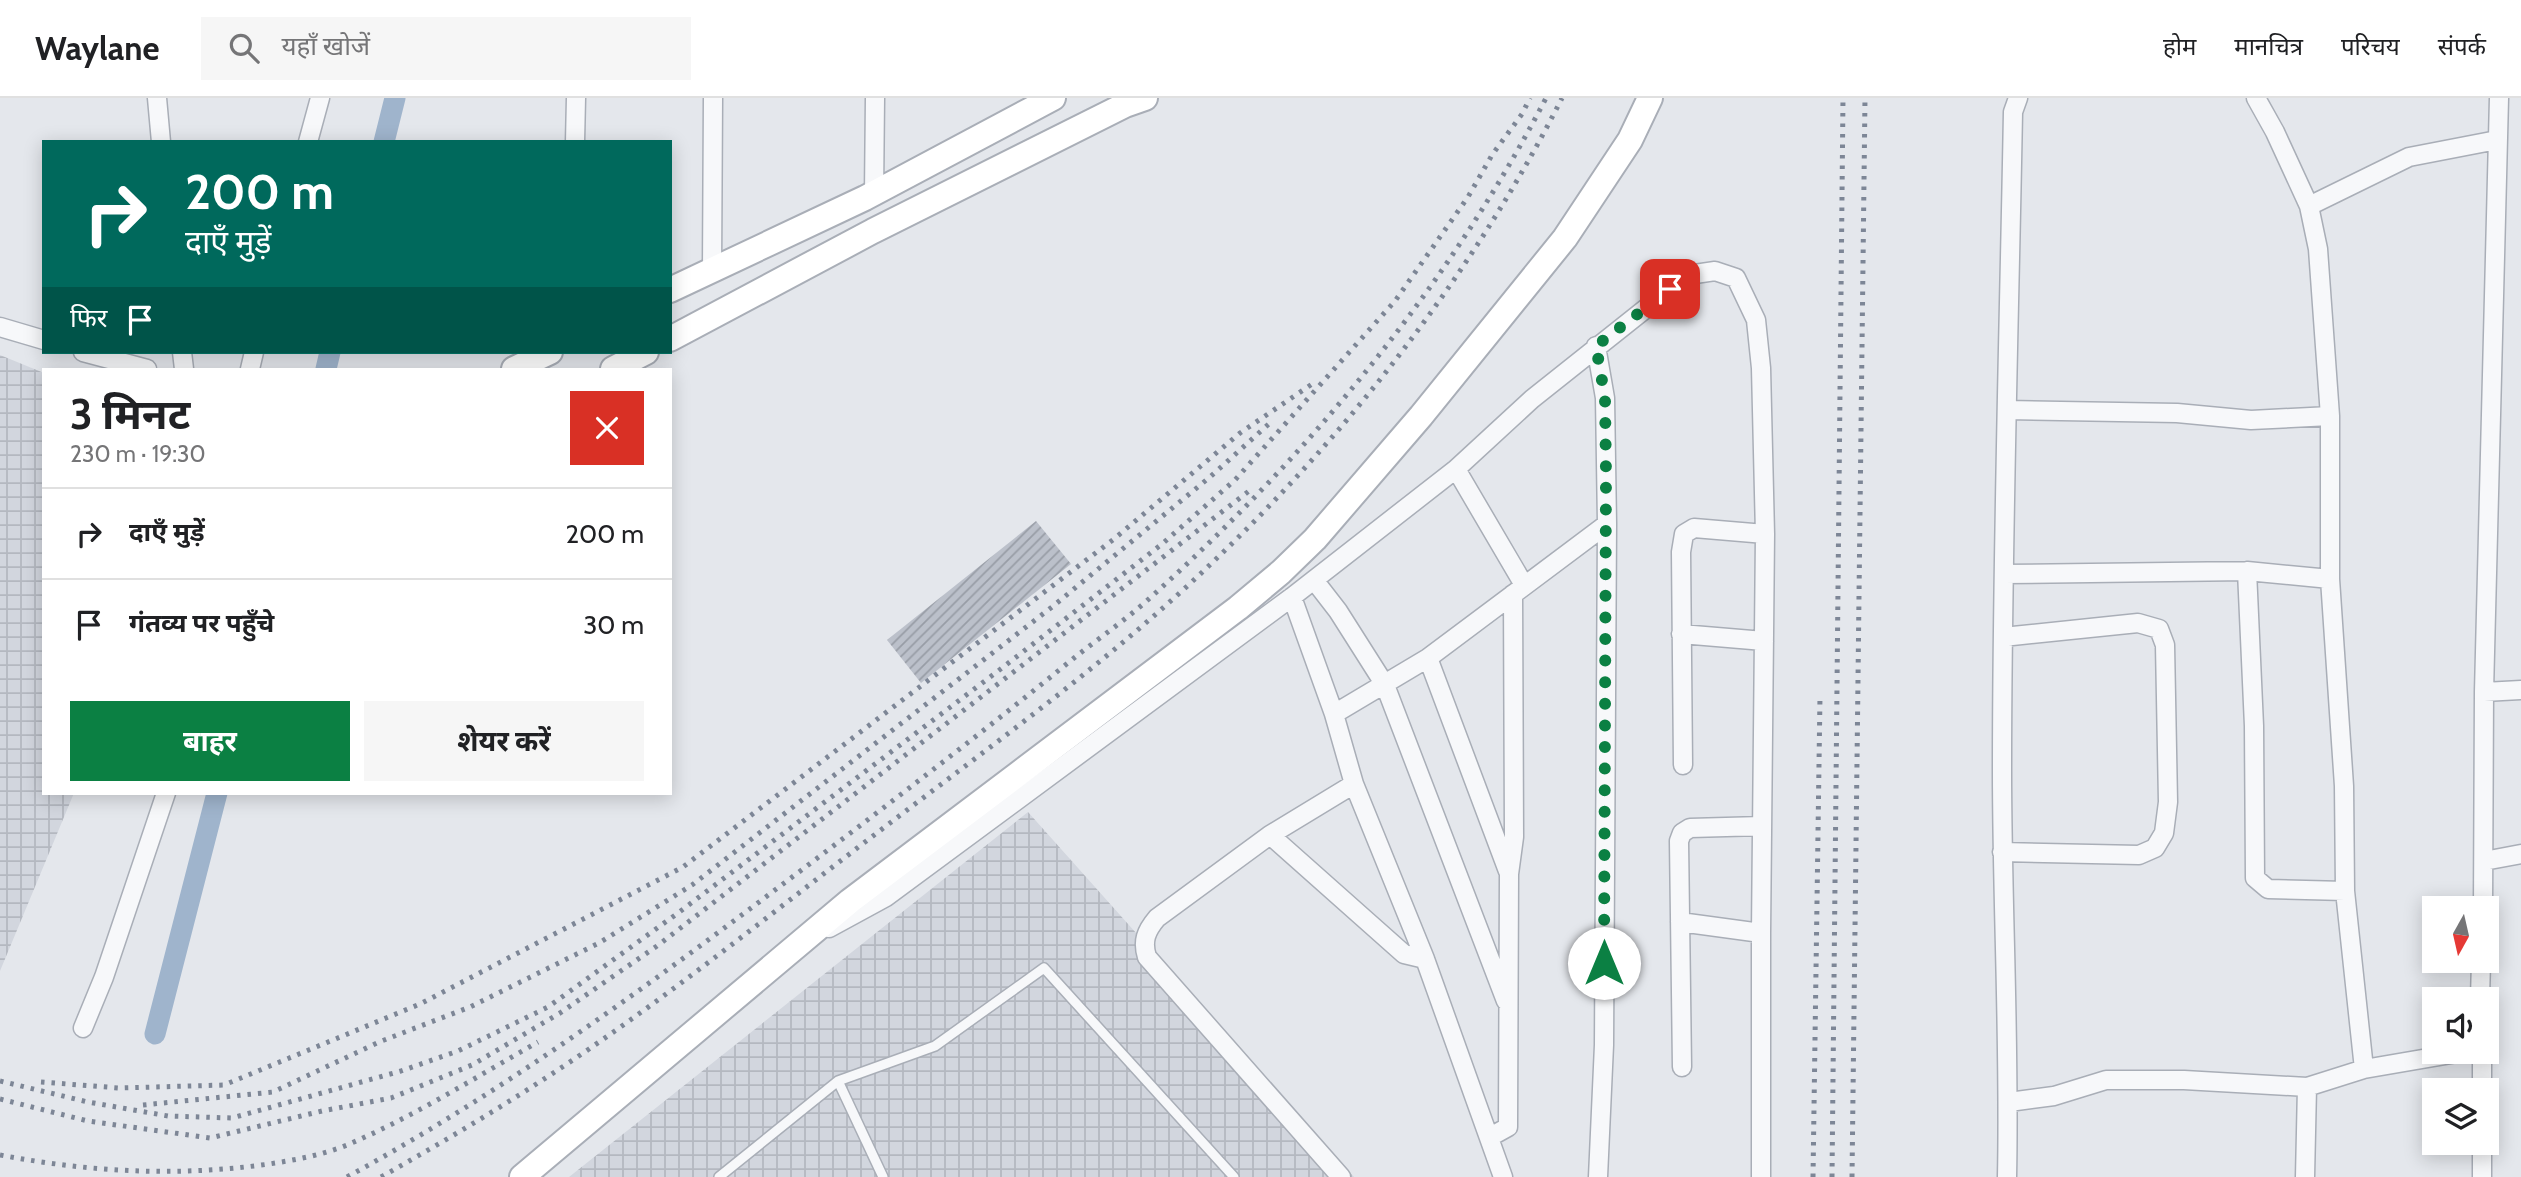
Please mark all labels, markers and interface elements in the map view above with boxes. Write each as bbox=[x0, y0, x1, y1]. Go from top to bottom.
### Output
search box bbox=[201, 17, 691, 80]
text: Waylane bbox=[35, 28, 159, 68]
icon: search bbox=[225, 29, 263, 67]
text: यहाँ खोजें bbox=[281, 30, 370, 62]
text: होम bbox=[2163, 32, 2196, 61]
text: मानचित्र bbox=[2234, 32, 2303, 61]
text: परिचय bbox=[2341, 32, 2400, 61]
text: संपर्क bbox=[2438, 32, 2486, 61]
text: 200 m bbox=[185, 162, 334, 221]
icon: right bbox=[70, 168, 161, 259]
text: दाएँ मुड़ें bbox=[185, 222, 271, 261]
pin bbox=[1640, 259, 1700, 319]
icon: arrive bbox=[1651, 270, 1689, 308]
icon: arrive bbox=[121, 301, 159, 339]
text: फिर bbox=[70, 302, 107, 334]
text: 3 मिनट bbox=[70, 388, 190, 440]
button: close bbox=[570, 391, 644, 465]
text: 230 m · 19:30 bbox=[70, 440, 206, 468]
icon: right bbox=[70, 515, 108, 553]
text: दाएँ मुड़ें bbox=[129, 516, 205, 548]
text: 200 m bbox=[565, 518, 644, 550]
icon: arrive bbox=[70, 606, 108, 644]
text: गंतव्य पर पहुँचे bbox=[129, 607, 274, 639]
text: 30 m bbox=[583, 609, 644, 641]
button: बाहर bbox=[70, 701, 350, 781]
button: शेयर करें bbox=[364, 701, 644, 781]
north arrow bbox=[2422, 896, 2499, 973]
map controls bbox=[2422, 896, 2499, 1155]
position arrow bbox=[1567, 926, 1641, 1000]
button: sound bbox=[2422, 987, 2499, 1064]
button: layers bbox=[2422, 1078, 2499, 1155]

